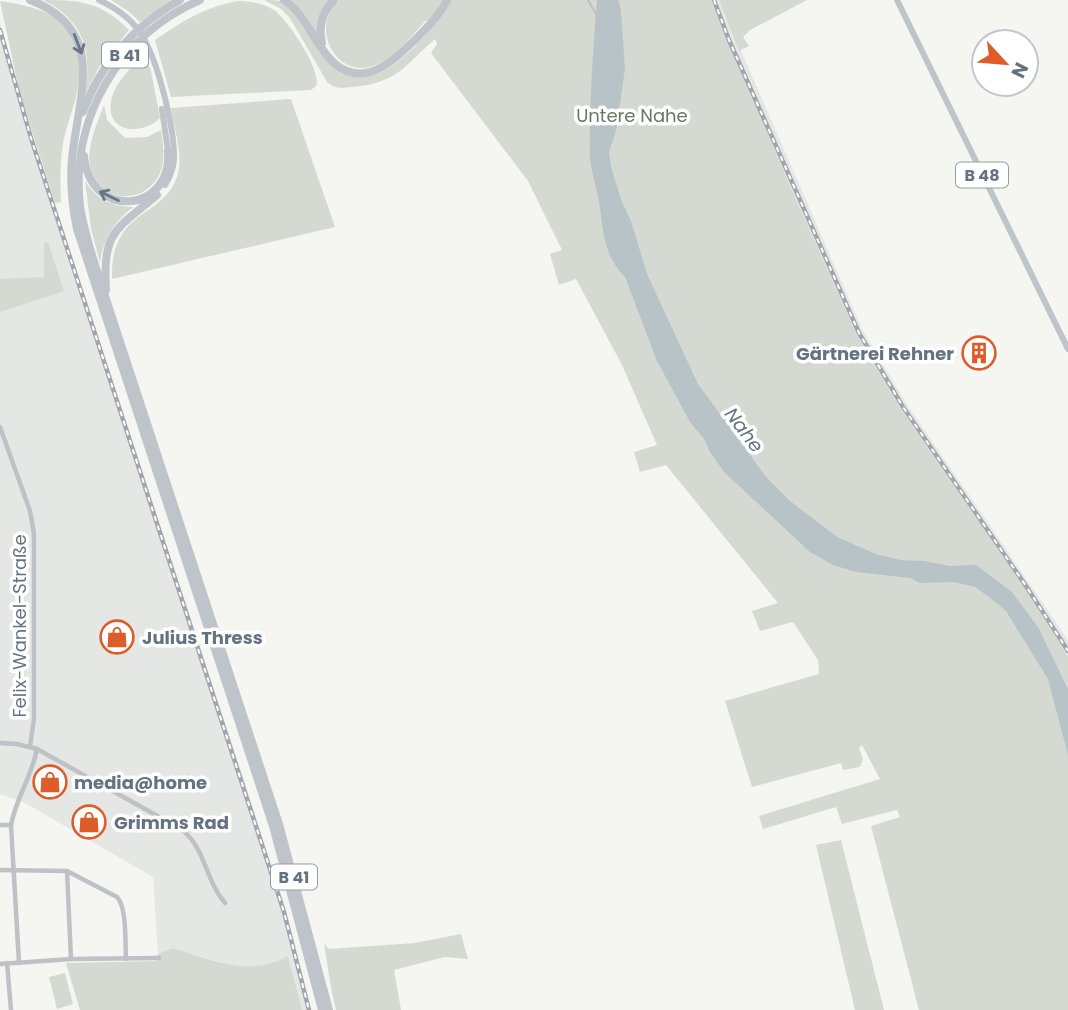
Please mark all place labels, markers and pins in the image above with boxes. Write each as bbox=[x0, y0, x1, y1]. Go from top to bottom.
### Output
building icon: Gärtnerei Rehner bbox=[960, 334, 998, 372]
place label: Gärtnerei Rehner bbox=[796, 341, 954, 366]
shop icon: Julius Thress bbox=[98, 618, 136, 656]
place label: Julius Thress bbox=[142, 625, 263, 650]
shop icon: media@home bbox=[31, 763, 69, 801]
place label: media@home bbox=[74, 770, 207, 795]
shop icon: Grimms Rad bbox=[70, 803, 108, 841]
place label: Grimms Rad bbox=[114, 810, 229, 835]

